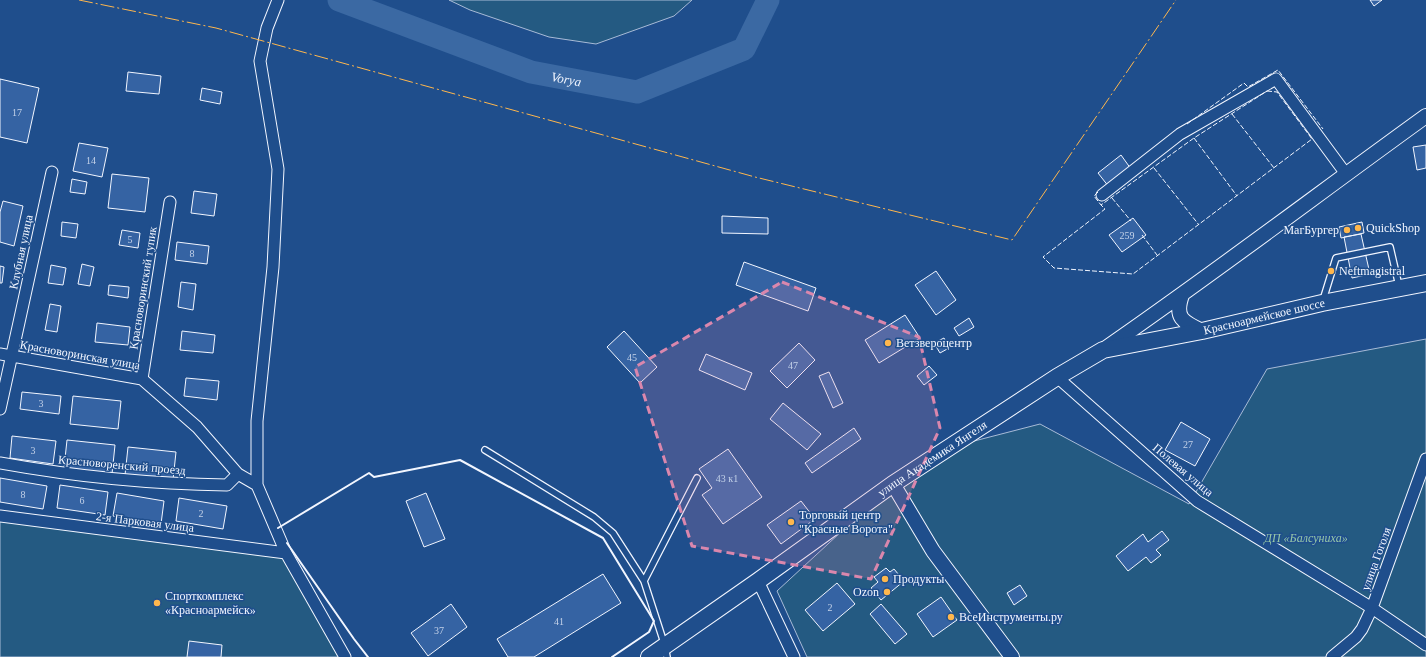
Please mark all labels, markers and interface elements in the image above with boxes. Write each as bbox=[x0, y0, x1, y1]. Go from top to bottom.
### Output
water label: Vorya bbox=[550, 68, 583, 89]
house number: 17 bbox=[12, 107, 22, 118]
house number: 14 bbox=[86, 155, 96, 166]
street label: Клубная улица bbox=[6, 213, 36, 291]
place label: QuickShop bbox=[1366, 221, 1420, 235]
place label: МагБургер bbox=[1283, 223, 1339, 237]
marker: QuickShop bbox=[1353, 223, 1363, 233]
street label: Красноворинский тупик bbox=[126, 225, 160, 350]
marker: МагБургер bbox=[1342, 225, 1352, 235]
house number: 259 bbox=[1120, 230, 1135, 241]
house number: 5 bbox=[128, 234, 133, 245]
house number: 8 bbox=[190, 248, 195, 259]
place label: Neftmagistral bbox=[1339, 264, 1406, 278]
marker: Neftmagistral bbox=[1326, 266, 1336, 276]
street label: Красноармейское шоссе bbox=[1202, 296, 1326, 337]
place label: Ветзвероцентр bbox=[896, 336, 972, 350]
street label: Красноворинская улица bbox=[19, 338, 142, 373]
marker: Ветзвероцентр bbox=[883, 338, 893, 348]
house number: 45 bbox=[627, 352, 637, 363]
house number: 47 bbox=[788, 360, 798, 371]
house number: 3 bbox=[39, 398, 44, 409]
street label: улица Академика Янгеля bbox=[875, 417, 990, 500]
house number: 27 bbox=[1183, 439, 1193, 450]
street label: Полевая улица bbox=[1150, 441, 1217, 500]
house number: 3 bbox=[31, 445, 36, 456]
street label: Красноворенский проезд bbox=[58, 452, 186, 478]
house number: 43 к1 bbox=[716, 473, 738, 484]
house number: 8 bbox=[21, 489, 26, 500]
house number: 6 bbox=[80, 495, 85, 506]
house number: 2 bbox=[199, 508, 204, 519]
place label: Торговый центр "Красные Ворота" bbox=[799, 508, 893, 536]
street label: 2-я Парковая улица bbox=[95, 509, 196, 535]
marker: Торговый центр "Красные Ворота" bbox=[786, 517, 796, 527]
street label: улица Гоголя bbox=[1358, 525, 1394, 593]
park label: ДП «Балсуниха» bbox=[1263, 531, 1348, 545]
place label: Продукты bbox=[893, 572, 944, 586]
marker: Продукты bbox=[880, 574, 890, 584]
place label: Ozon bbox=[853, 585, 879, 599]
marker: Ozon bbox=[882, 587, 892, 597]
place label: Спорткомплекс «Красноармейск» bbox=[165, 589, 256, 617]
marker: Спорткомплекс «Красноармейск» bbox=[152, 598, 162, 608]
house number: 2 bbox=[828, 602, 833, 613]
place label: ВсеИнструменты.ру bbox=[959, 610, 1063, 624]
marker: ВсеИнструменты.ру bbox=[946, 612, 956, 622]
house number: 41 bbox=[554, 616, 564, 627]
house number: 37 bbox=[434, 625, 444, 636]

